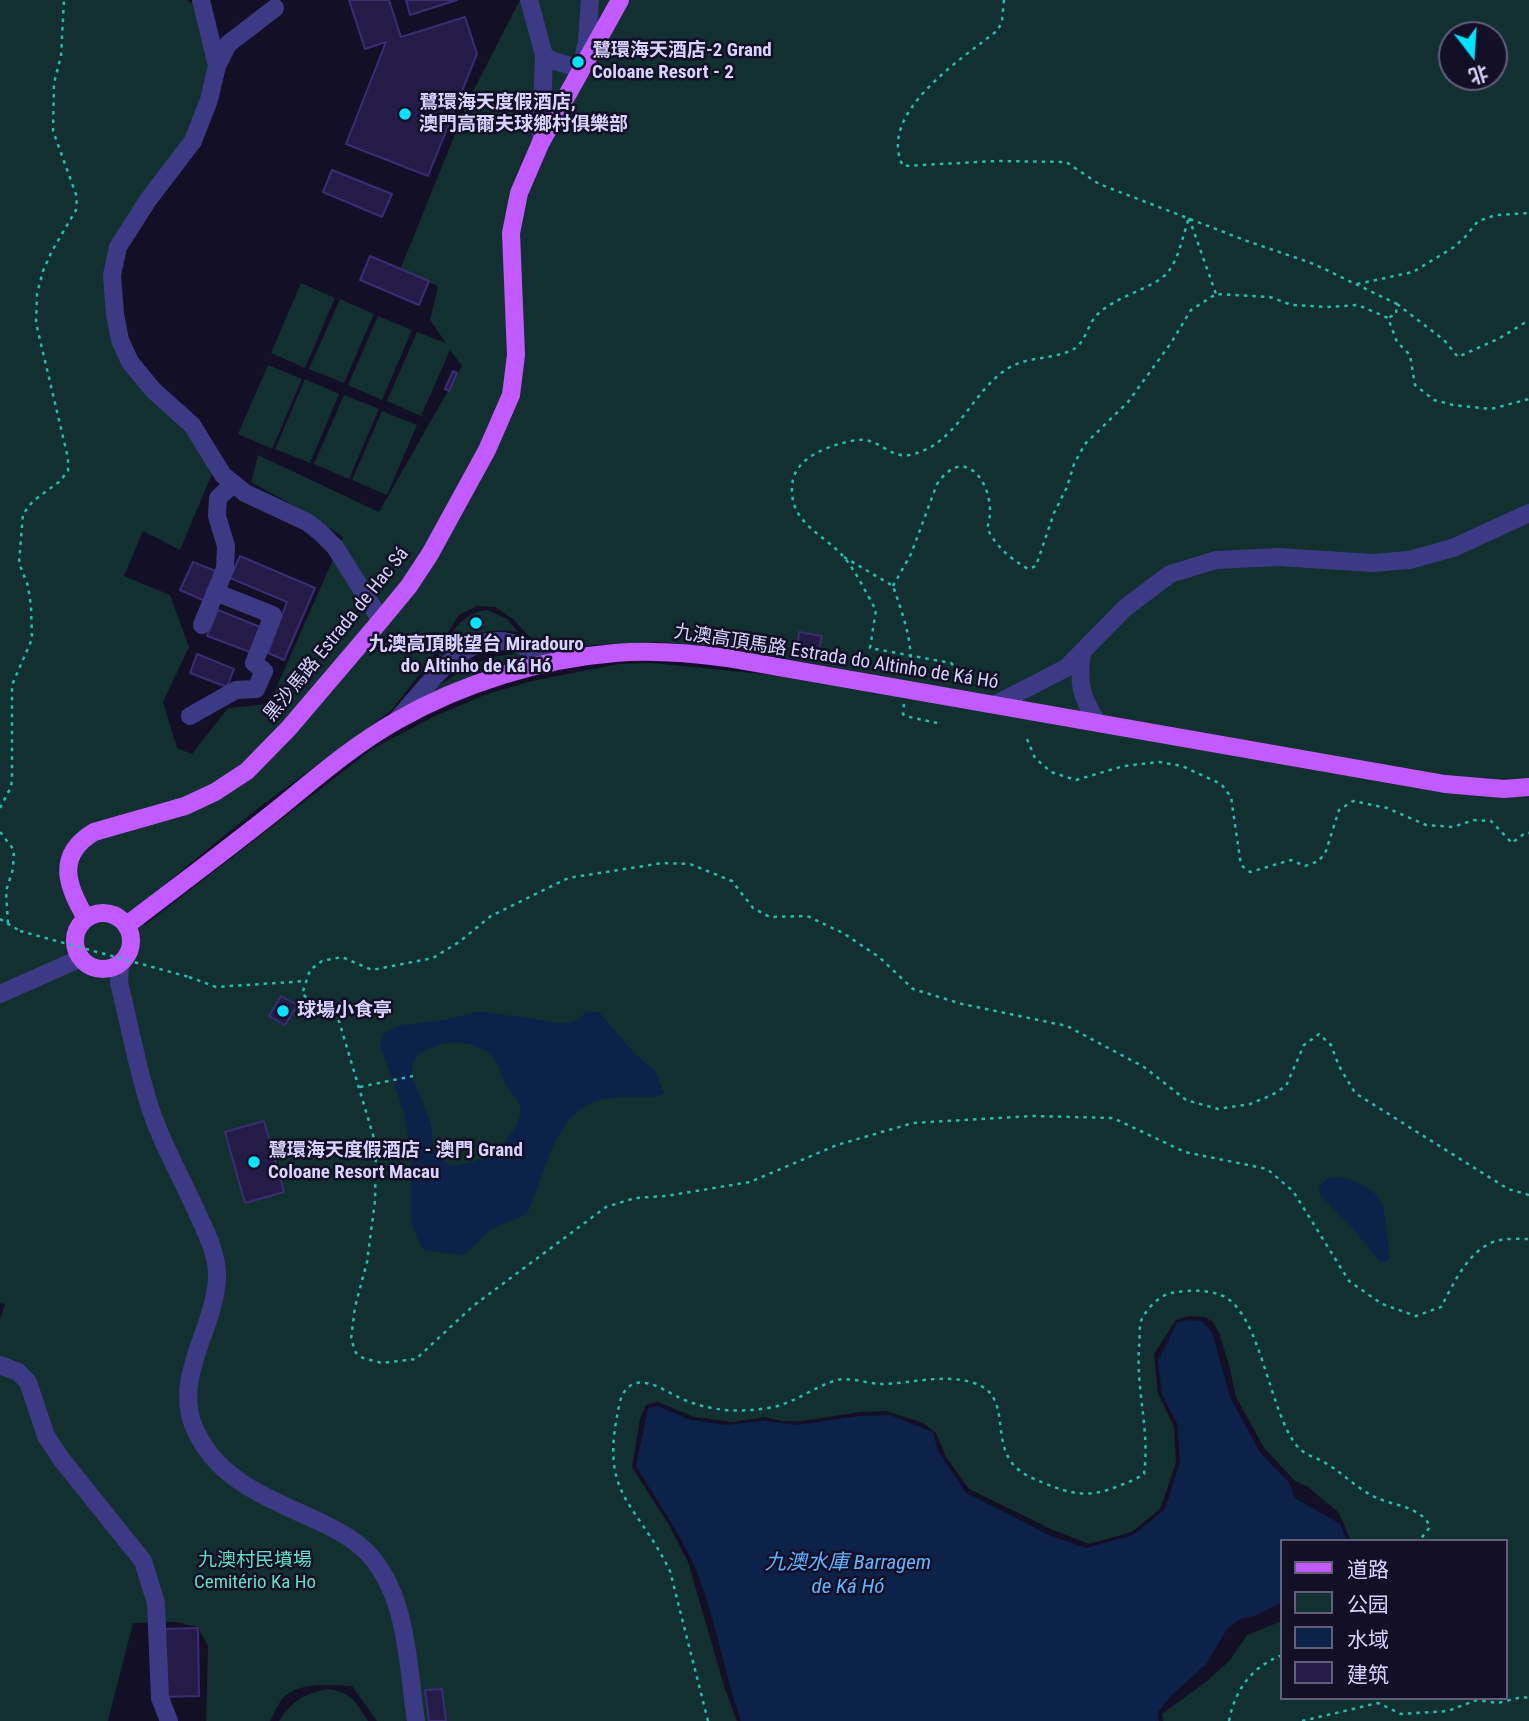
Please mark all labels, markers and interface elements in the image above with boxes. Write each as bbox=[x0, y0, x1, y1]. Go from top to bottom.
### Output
north arrow bbox=[1438, 21, 1508, 91]
place label: 鷺環海天酒店-2 Grand Coloane Resort - 2 bbox=[592, 40, 772, 84]
marker: 鷺環海天酒店-2 Grand Coloane Resort - 2 bbox=[570, 54, 586, 70]
text: 北 bbox=[1466, 61, 1491, 88]
place label: 鷺環海天度假酒店, 澳門高爾夫球鄉村俱樂部 bbox=[419, 92, 628, 136]
marker: 鷺環海天度假酒店, 澳門高爾夫球鄉村俱樂部 bbox=[397, 106, 413, 122]
street label: 黑沙馬路 Estrada de Hac Sá bbox=[260, 543, 414, 727]
marker: 九澳高頂眺望台 Miradouro do Altinho de Ká Hó bbox=[468, 615, 484, 631]
street label: 九澳高頂馬路 Estrada do Altinho de Ká Hó bbox=[672, 621, 1000, 695]
place label: 九澳高頂眺望台 Miradouro do Altinho de Ká Hó bbox=[368, 634, 584, 678]
place label: 球場小食亭 bbox=[297, 1000, 392, 1022]
marker: 球場小食亭 bbox=[275, 1003, 291, 1019]
place label: 鷺環海天度假酒店 - 澳門 Grand Coloane Resort Macau bbox=[268, 1140, 523, 1184]
marker: 鷺環海天度假酒店 - 澳門 Grand Coloane Resort Macau bbox=[246, 1154, 262, 1170]
legend bbox=[1280, 1539, 1508, 1700]
park label: 九澳村民墳場 Cemitério Ka Ho bbox=[194, 1550, 316, 1594]
water label: 九澳水庫 Barragem de Ká Hó bbox=[765, 1551, 931, 1601]
text: 道路 bbox=[1347, 1558, 1389, 1582]
text: 公园 bbox=[1347, 1593, 1389, 1617]
text: 水域 bbox=[1347, 1628, 1389, 1652]
text: 建筑 bbox=[1347, 1663, 1389, 1687]

